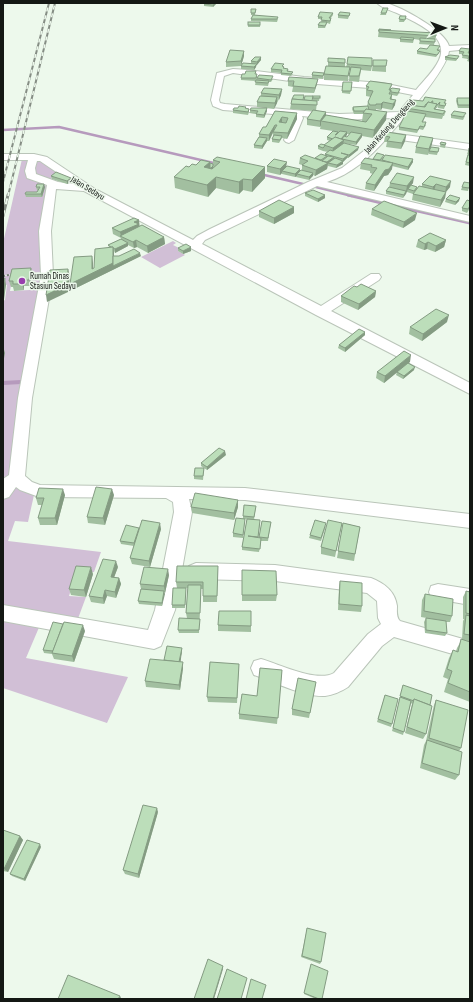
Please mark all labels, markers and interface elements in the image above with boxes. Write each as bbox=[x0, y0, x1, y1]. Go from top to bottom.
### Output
north arrow bbox=[425, 8, 465, 48]
text: N bbox=[448, 25, 461, 31]
street label: Jalan Kedung Dengkeng bbox=[361, 97, 417, 157]
street label: Jalan Sedayu bbox=[68, 174, 107, 203]
place label: Rumah Dinas Stasiun Sedayu bbox=[30, 271, 76, 292]
marker: Rumah Dinas Stasiun Sedayu bbox=[17, 276, 27, 286]

